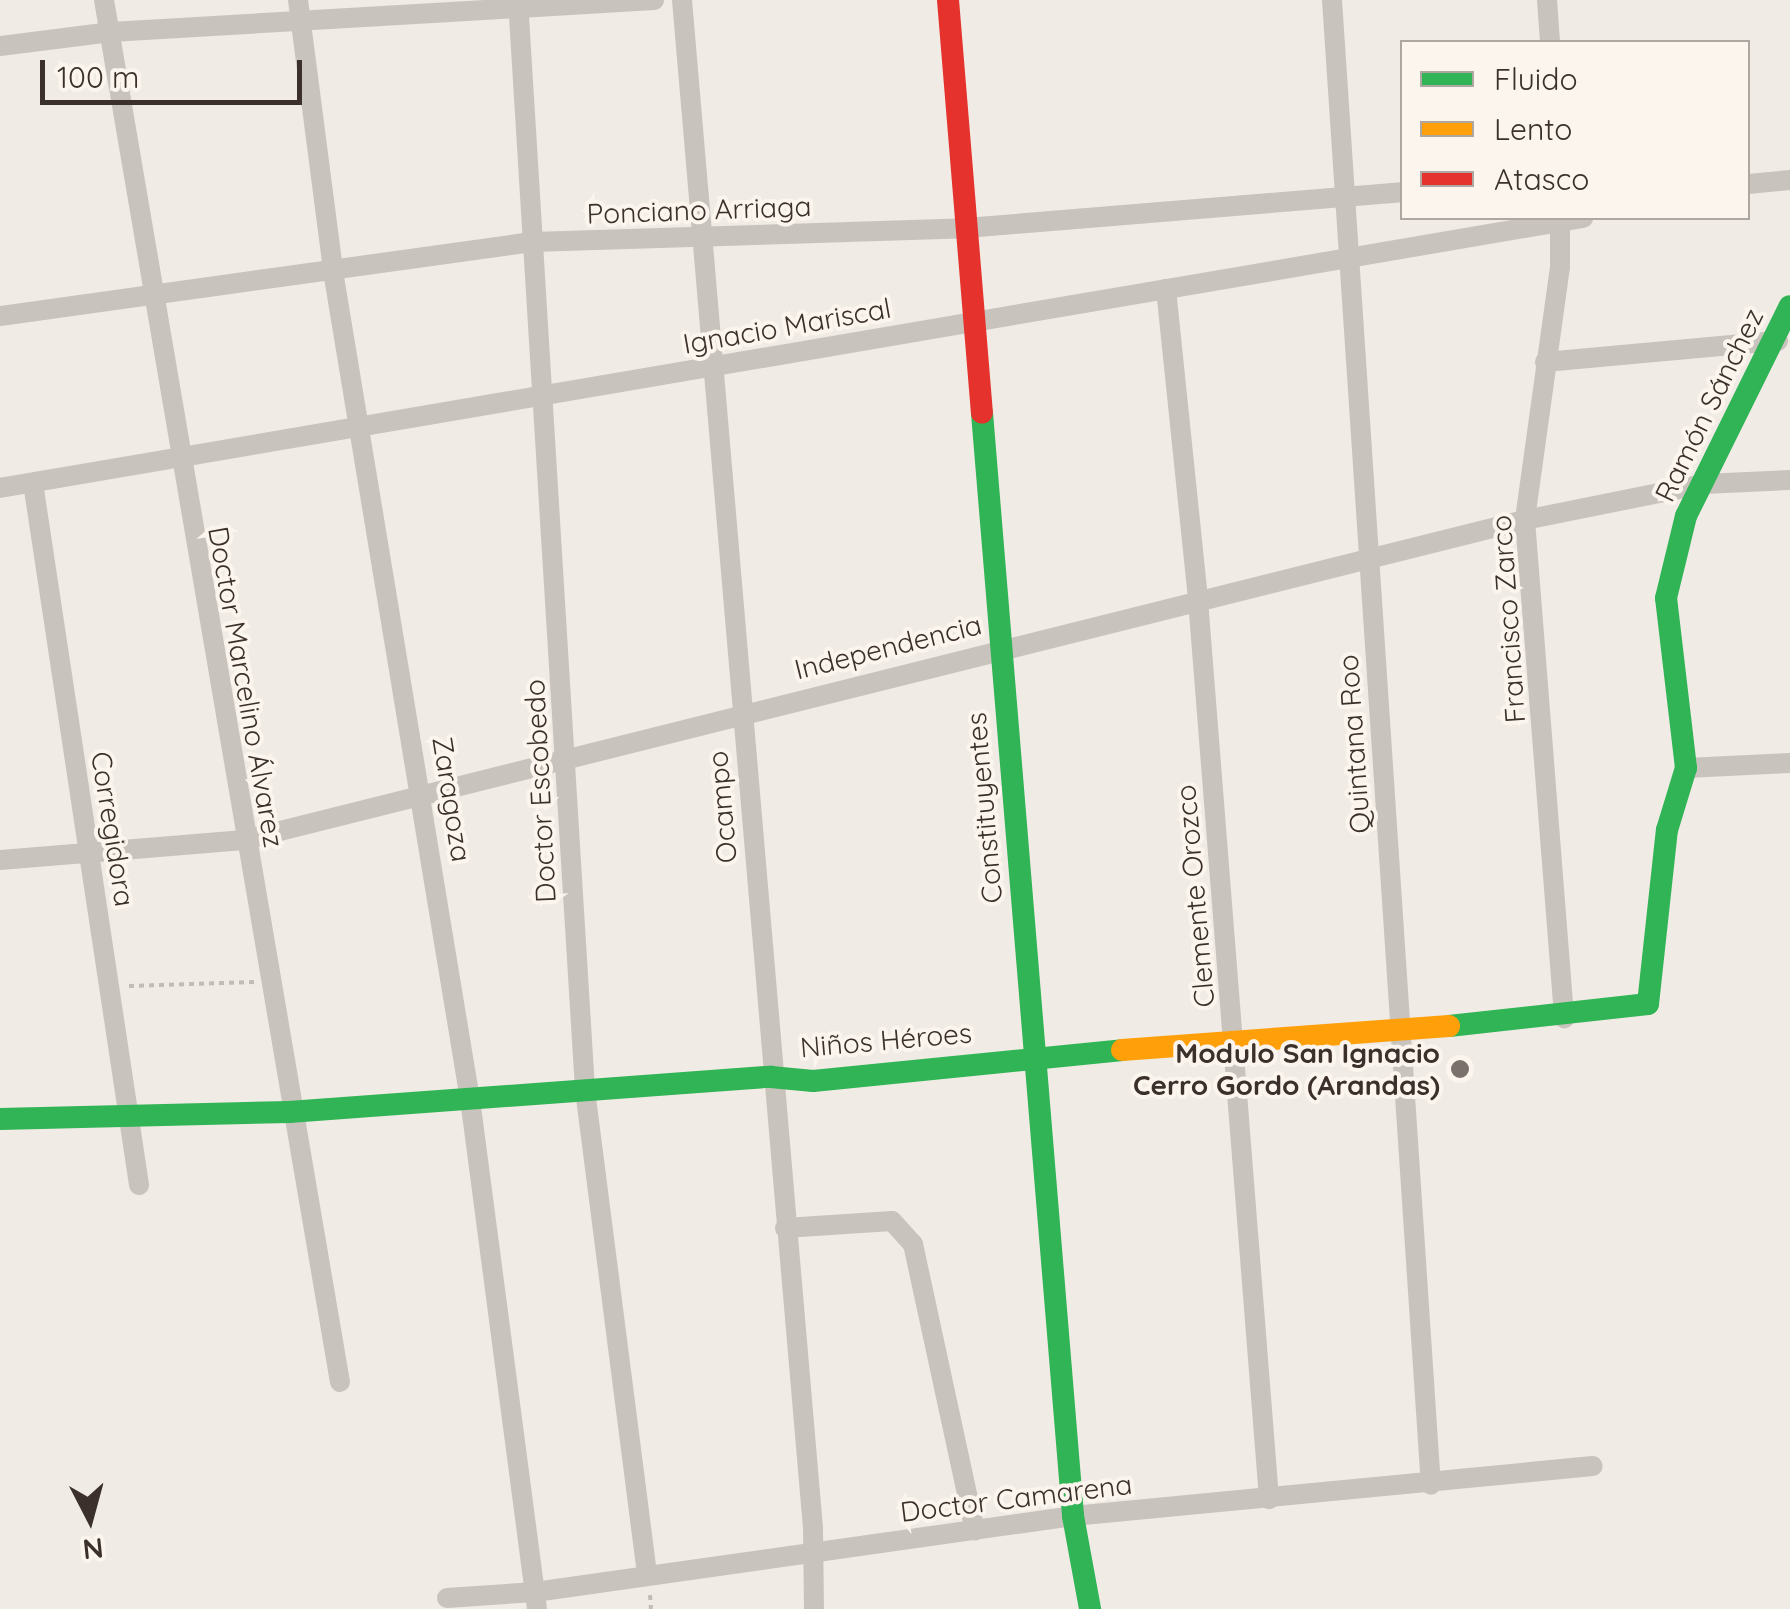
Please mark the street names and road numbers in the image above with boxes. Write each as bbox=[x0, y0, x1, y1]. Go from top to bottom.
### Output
street label: Ponciano Arriaga bbox=[586, 189, 812, 231]
street label: Ignacio Mariscal bbox=[680, 291, 894, 361]
street label: Ramón Sánchez bbox=[1648, 303, 1770, 507]
street label: Francisco Zarco bbox=[1484, 514, 1532, 724]
street label: Doctor Marcelino Álvarez bbox=[201, 524, 291, 850]
street label: Independencia bbox=[791, 608, 985, 686]
street label: Quintana Roo bbox=[1331, 653, 1377, 835]
street label: Doctor Escobedo bbox=[517, 678, 563, 904]
street label: Constituyentes bbox=[959, 711, 1009, 905]
street label: Zaragoza bbox=[426, 734, 478, 864]
street label: Corregidora bbox=[84, 749, 142, 909]
street label: Ocampo bbox=[700, 749, 744, 865]
street label: Clemente Orozco bbox=[1169, 783, 1221, 1009]
street label: Niños Héroes bbox=[799, 1016, 973, 1064]
street label: Doctor Camarena bbox=[898, 1467, 1134, 1529]

